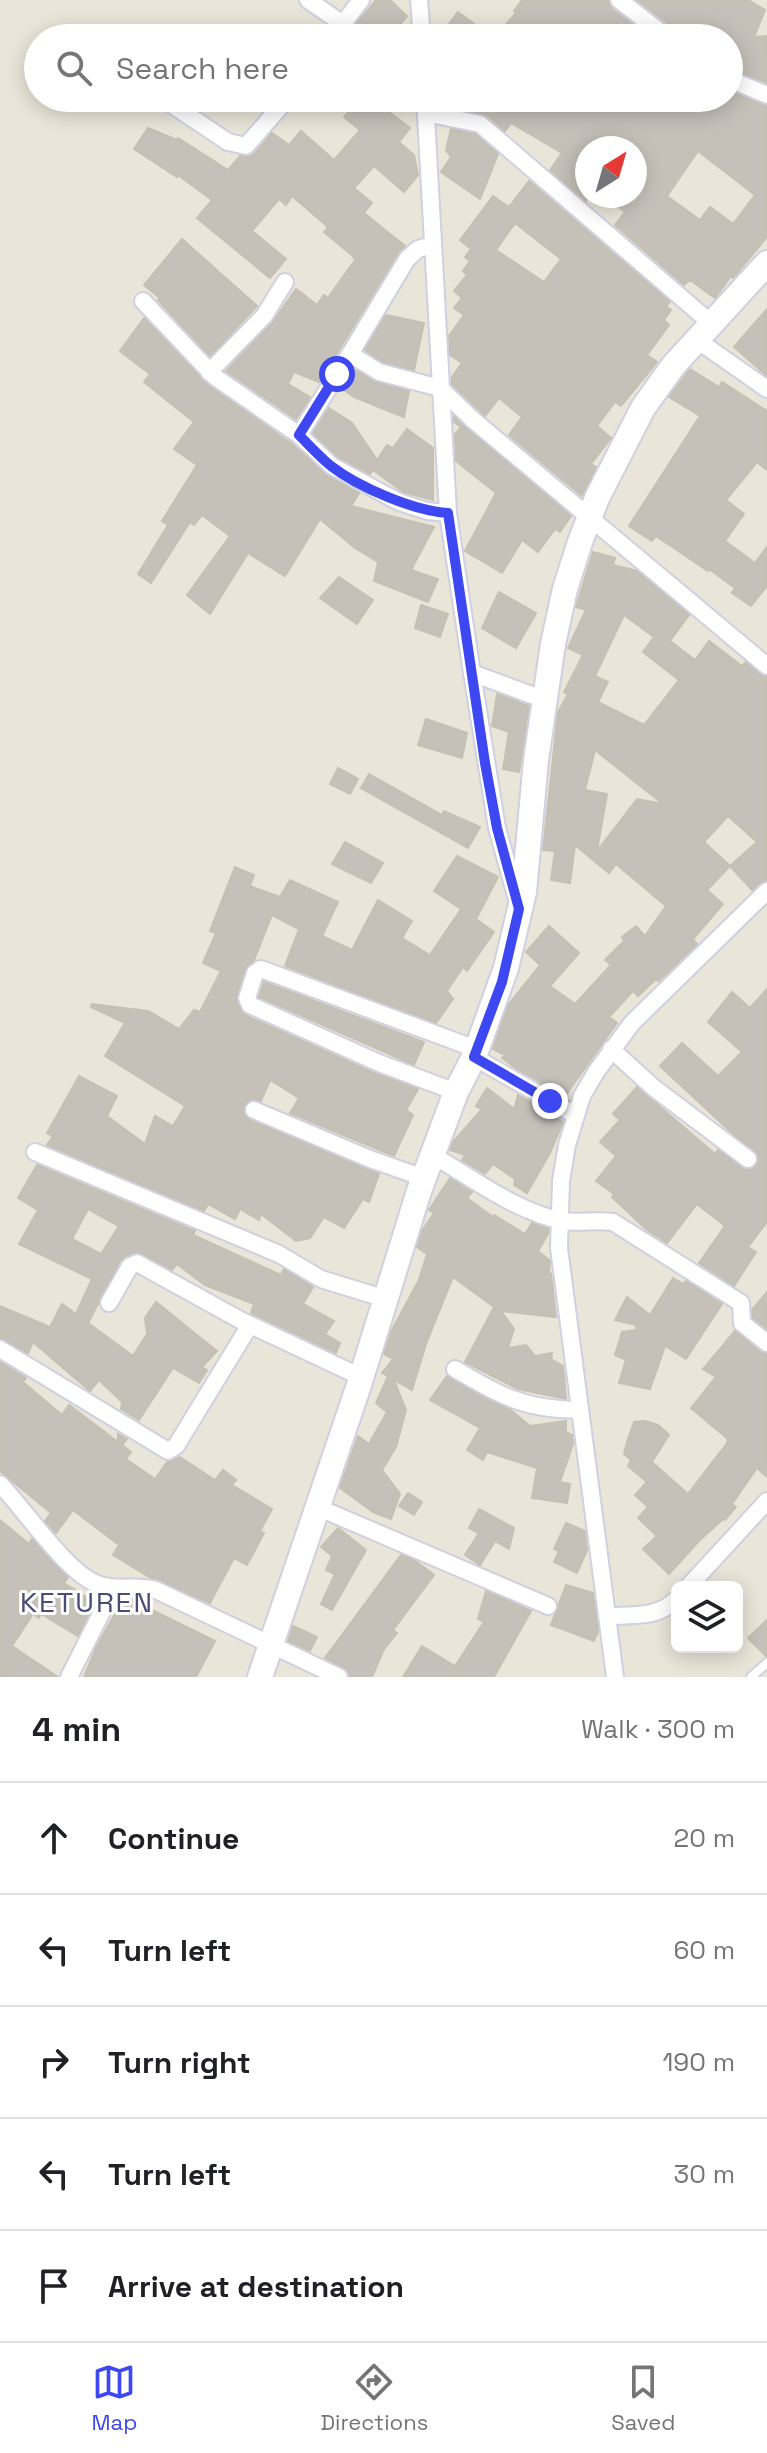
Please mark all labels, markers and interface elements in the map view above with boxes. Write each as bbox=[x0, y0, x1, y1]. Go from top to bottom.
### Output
search box bbox=[24, 24, 743, 112]
icon: search bbox=[52, 46, 96, 90]
text: Search here bbox=[116, 49, 289, 88]
north arrow bbox=[575, 136, 647, 208]
route start bbox=[319, 356, 355, 392]
route end bbox=[532, 1083, 568, 1119]
map controls bbox=[671, 1581, 743, 1653]
button: layers bbox=[671, 1581, 743, 1653]
district label: KETUREN bbox=[20, 1584, 154, 1620]
text: 4 min bbox=[32, 1708, 121, 1751]
text: Walk · 300 m bbox=[581, 1712, 735, 1746]
icon: ahead bbox=[32, 1816, 76, 1860]
text: Continue bbox=[108, 1819, 239, 1858]
text: 20 m bbox=[674, 1821, 735, 1855]
icon: left bbox=[32, 1928, 76, 1972]
text: Turn left bbox=[108, 1931, 231, 1970]
text: 60 m bbox=[673, 1933, 735, 1967]
icon: right bbox=[32, 2040, 76, 2084]
text: Turn right bbox=[108, 2043, 251, 2082]
text: 190 m bbox=[663, 2045, 735, 2079]
icon: left bbox=[32, 2152, 76, 2196]
text: Turn left bbox=[108, 2155, 231, 2194]
text: 30 m bbox=[674, 2157, 735, 2191]
icon: arrive bbox=[32, 2264, 76, 2308]
text: Arrive at destination bbox=[108, 2267, 404, 2306]
tab: Map bbox=[92, 2360, 137, 2436]
tab: Directions bbox=[320, 2360, 428, 2436]
tab: Saved bbox=[611, 2360, 675, 2436]

